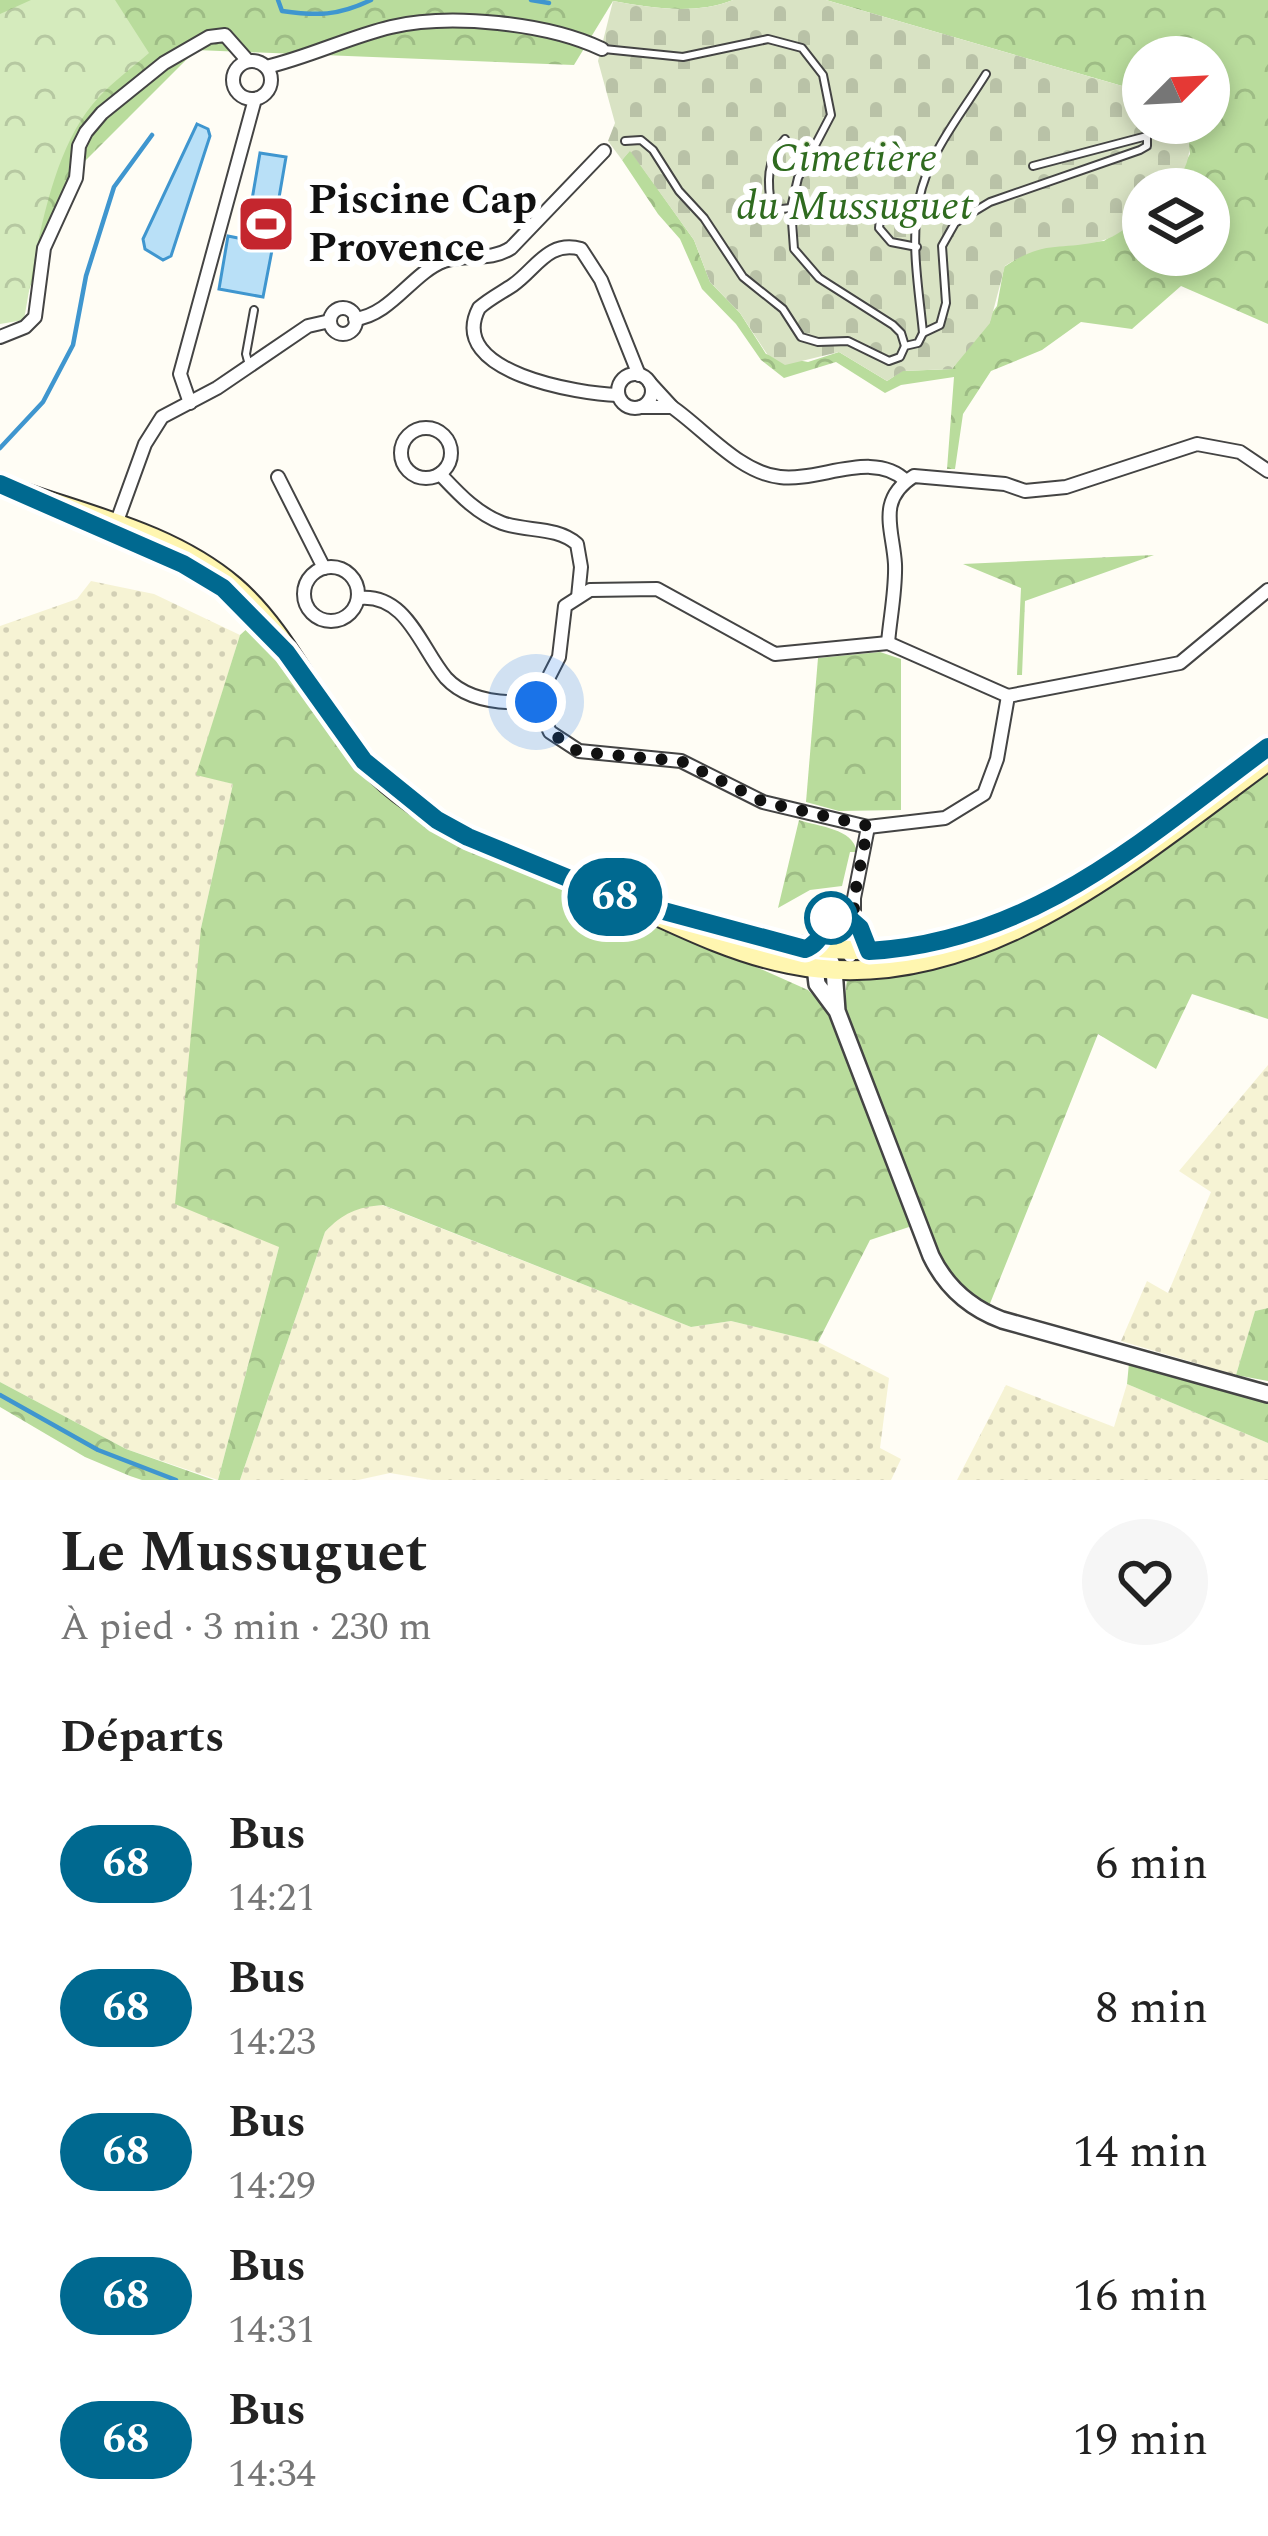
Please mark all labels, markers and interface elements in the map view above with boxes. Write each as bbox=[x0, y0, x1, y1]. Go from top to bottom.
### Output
north arrow bbox=[1122, 36, 1230, 144]
map controls bbox=[1122, 36, 1230, 276]
park label: Cimetière du Mussuguet bbox=[735, 127, 973, 238]
button: layers bbox=[1122, 168, 1230, 276]
place label: Piscine Cap Provence bbox=[308, 169, 537, 280]
sports icon: Piscine Cap Provence bbox=[235, 193, 297, 255]
your location bbox=[506, 672, 566, 732]
line badge: 68 bbox=[561, 858, 669, 936]
text: 68 bbox=[591, 865, 639, 928]
unlabelled marker bbox=[806, 893, 856, 943]
text: Le Mussuguet bbox=[60, 1510, 427, 1596]
button: heart bbox=[1082, 1519, 1208, 1645]
text: À pied · 3 min · 230 m bbox=[60, 1598, 432, 1657]
text: Départs bbox=[60, 1703, 225, 1772]
text: Bus bbox=[228, 1800, 306, 1869]
text: 6 min bbox=[1095, 1830, 1208, 1899]
text: 68 bbox=[102, 1832, 150, 1895]
text: 14:21 bbox=[228, 1869, 316, 1928]
text: Bus bbox=[228, 1944, 306, 2013]
text: 8 min bbox=[1095, 1974, 1208, 2043]
text: 68 bbox=[102, 1976, 150, 2039]
text: 14:23 bbox=[228, 2013, 316, 2072]
text: Bus bbox=[228, 2088, 306, 2157]
text: 14 min bbox=[1073, 2118, 1208, 2187]
text: 68 bbox=[102, 2120, 150, 2183]
text: 14:29 bbox=[228, 2157, 316, 2216]
text: Bus bbox=[228, 2232, 306, 2301]
text: 16 min bbox=[1073, 2262, 1208, 2331]
text: 68 bbox=[102, 2264, 150, 2327]
text: 14:31 bbox=[228, 2301, 316, 2360]
text: Bus bbox=[228, 2376, 306, 2445]
text: 19 min bbox=[1073, 2406, 1208, 2475]
text: 68 bbox=[102, 2408, 150, 2471]
text: 14:34 bbox=[228, 2445, 316, 2504]

